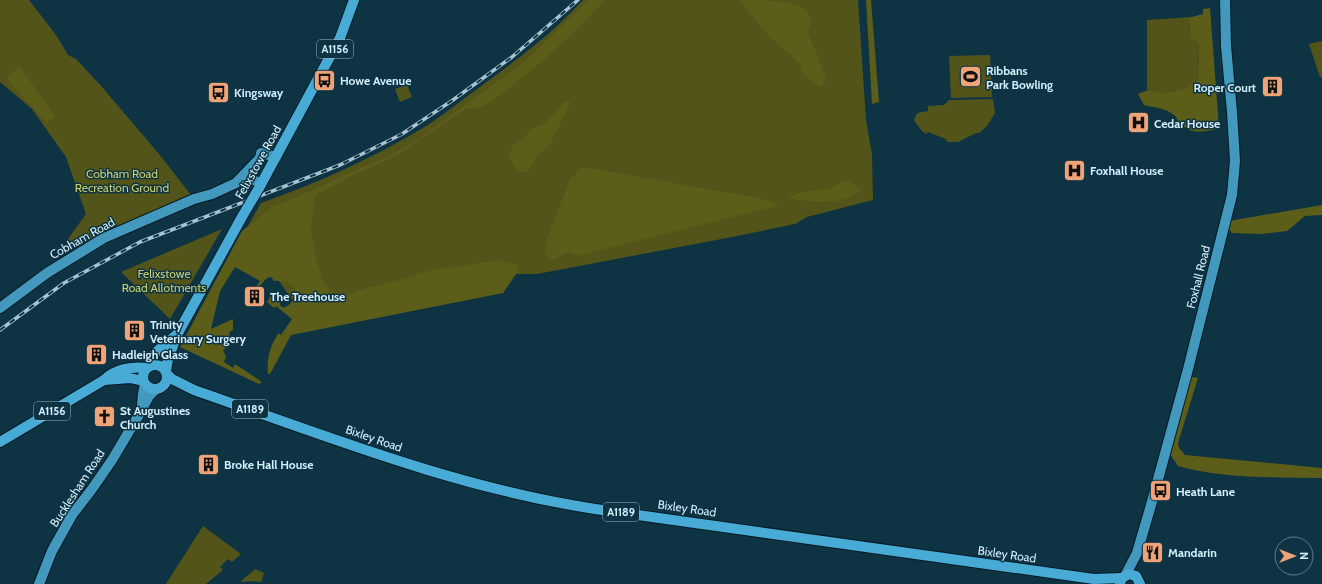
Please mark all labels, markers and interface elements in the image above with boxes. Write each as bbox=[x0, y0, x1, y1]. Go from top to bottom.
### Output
road number: A1156 bbox=[317, 40, 353, 58]
place label: Ribbans Park Bowling bbox=[986, 63, 1053, 92]
sports icon: Ribbans Park Bowling bbox=[958, 64, 984, 90]
bus stop icon: Howe Avenue bbox=[311, 67, 337, 93]
place label: Howe Avenue bbox=[340, 73, 411, 88]
building icon: Roper Court bbox=[1259, 74, 1285, 100]
bus stop icon: Kingsway bbox=[206, 79, 232, 105]
place label: Roper Court bbox=[1193, 80, 1256, 95]
place label: Kingsway bbox=[234, 85, 284, 100]
hospital icon: Cedar House bbox=[1126, 110, 1152, 136]
place label: Cedar House bbox=[1154, 116, 1220, 131]
street label: Felixstowe Road bbox=[232, 123, 284, 201]
hospital icon: Foxhall House bbox=[1062, 157, 1088, 183]
place label: Foxhall House bbox=[1090, 163, 1163, 178]
park label: Cobham Road Recreation Ground bbox=[75, 166, 169, 195]
street label: Cobham Road bbox=[47, 214, 117, 262]
street label: Foxhall Road bbox=[1183, 244, 1213, 310]
park label: Felixstowe Road Allotments bbox=[122, 266, 206, 295]
building icon: The Treehouse bbox=[242, 283, 268, 309]
place label: The Treehouse bbox=[270, 289, 345, 304]
place label: Trinity Veterinary Surgery bbox=[150, 317, 246, 346]
building icon: Trinity Veterinary Surgery bbox=[121, 318, 147, 344]
building icon: Hadleigh Glass bbox=[83, 341, 109, 367]
place label: Hadleigh Glass bbox=[112, 347, 188, 362]
road number: A1189 bbox=[232, 400, 268, 418]
road number: A1156 bbox=[34, 402, 70, 420]
place label: St Augustines Church bbox=[120, 403, 190, 432]
church icon: St Augustines Church bbox=[91, 404, 117, 430]
street label: Bixley Road bbox=[344, 421, 404, 455]
street label: Bucklesham Road bbox=[46, 446, 108, 530]
building icon: Broke Hall House bbox=[195, 451, 221, 477]
place label: Broke Hall House bbox=[224, 457, 314, 472]
bus stop icon: Heath Lane bbox=[1148, 478, 1174, 504]
place label: Heath Lane bbox=[1176, 484, 1235, 499]
street label: Bixley Road bbox=[657, 496, 717, 520]
road number: A1189 bbox=[603, 503, 639, 521]
north arrow bbox=[1274, 536, 1314, 576]
restaurant icon: Mandarin bbox=[1140, 539, 1166, 565]
street label: Bixley Road bbox=[977, 542, 1037, 566]
place label: Mandarin bbox=[1168, 545, 1217, 560]
text: N bbox=[1297, 552, 1311, 560]

